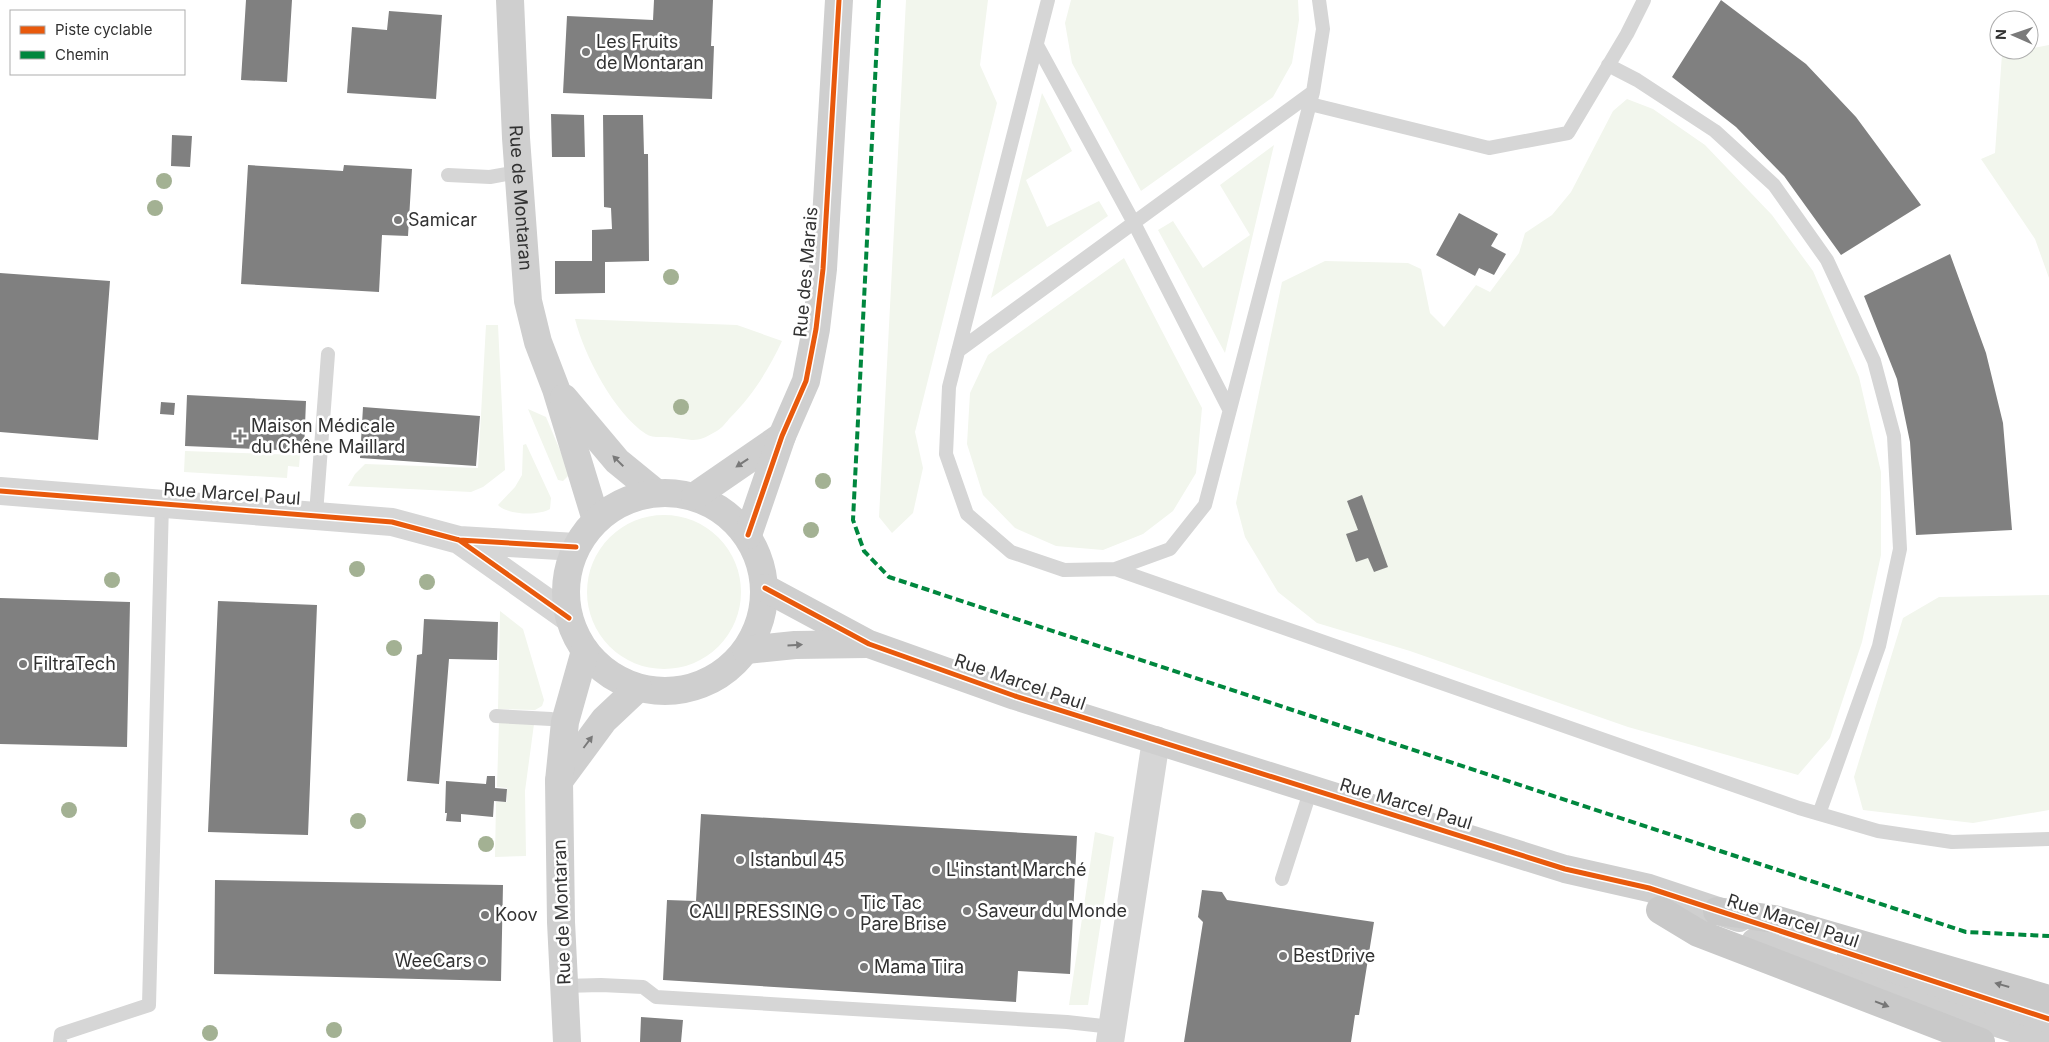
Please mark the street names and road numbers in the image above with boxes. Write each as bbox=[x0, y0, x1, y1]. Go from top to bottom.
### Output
street label: Rue de Montaran bbox=[505, 125, 537, 271]
street label: Rue des Marais bbox=[789, 206, 822, 338]
street label: Rue Marcel Paul bbox=[163, 478, 301, 509]
street label: Rue Marcel Paul bbox=[952, 649, 1089, 714]
street label: Rue Marcel Paul bbox=[1337, 773, 1475, 834]
street label: Rue de Montaran bbox=[548, 839, 575, 985]
street label: Rue Marcel Paul bbox=[1725, 889, 1862, 952]

